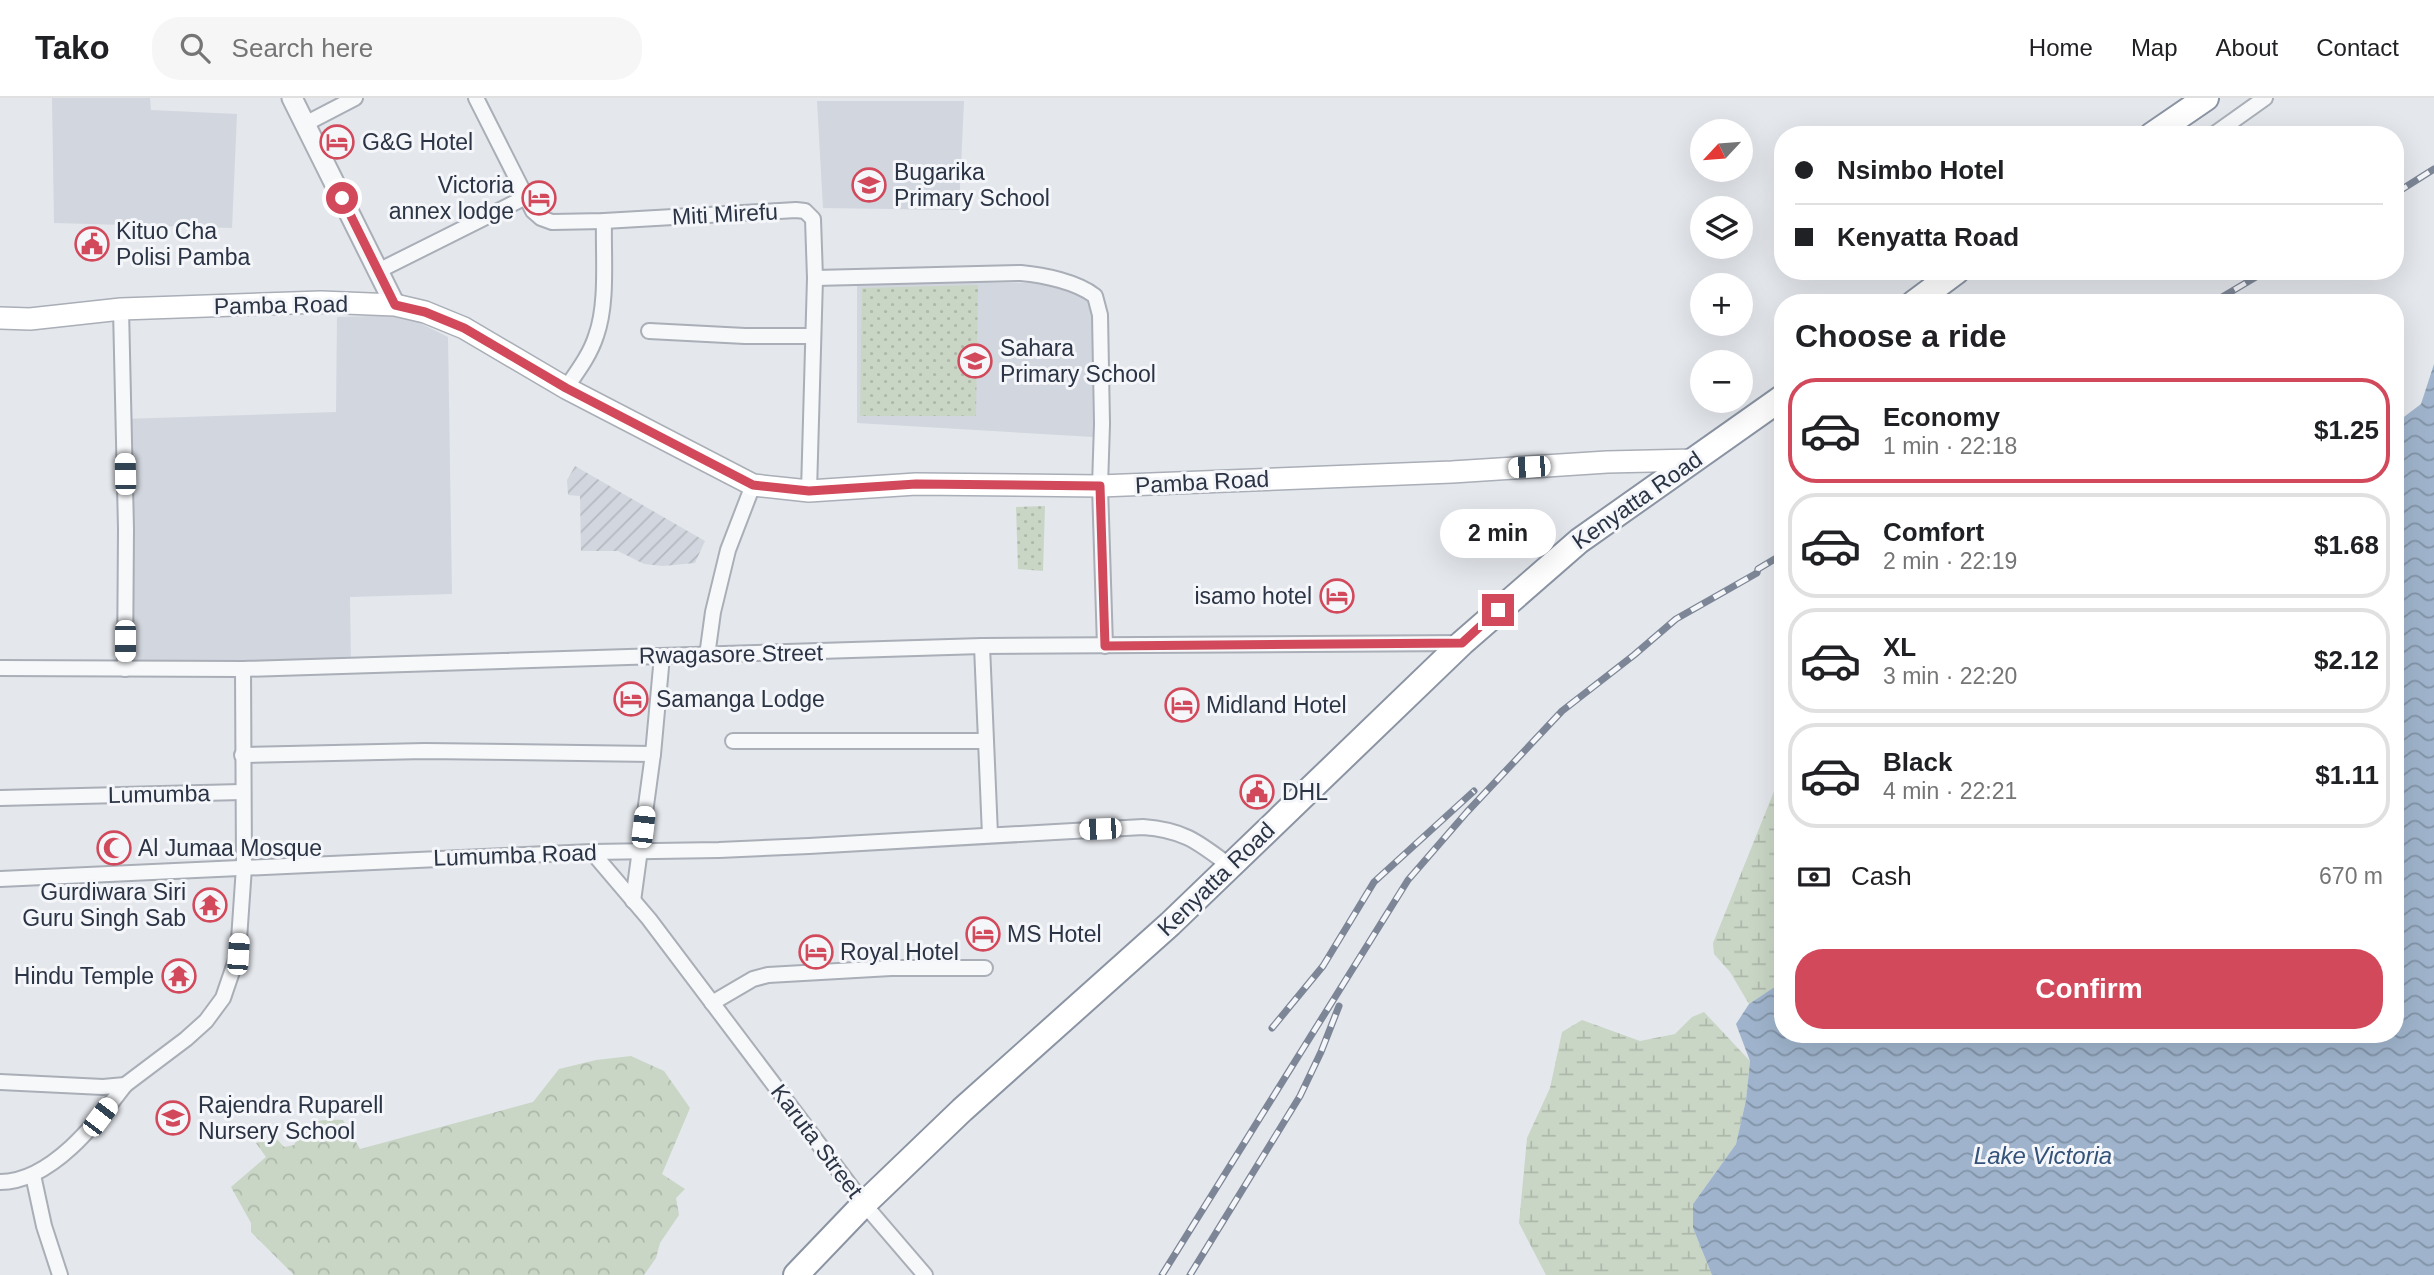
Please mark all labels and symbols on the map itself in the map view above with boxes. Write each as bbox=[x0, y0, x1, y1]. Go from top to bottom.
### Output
north arrow bbox=[1690, 119, 1754, 182]
hotel icon: G&G Hotel bbox=[318, 123, 356, 161]
place label: G&G Hotel bbox=[362, 129, 473, 155]
place label: Bugarika Primary School bbox=[894, 159, 1050, 211]
school or university icon: Bugarika Primary School bbox=[850, 166, 888, 204]
place label: Victoria annex lodge bbox=[389, 172, 514, 224]
hotel icon: Victoria annex lodge bbox=[520, 179, 558, 217]
route start bbox=[326, 182, 358, 214]
street label: Miti Mirefu bbox=[671, 198, 779, 230]
place label: Kituo Cha Polisi Pamba bbox=[116, 218, 250, 270]
public building icon: Kituo Cha Polisi Pamba bbox=[73, 225, 111, 263]
street label: Pamba Road bbox=[214, 291, 348, 319]
place label: Sahara Primary School bbox=[1000, 335, 1156, 387]
school or university icon: Sahara Primary School bbox=[956, 342, 994, 380]
street label: Kenyatta Road bbox=[1567, 446, 1707, 554]
car bbox=[115, 453, 136, 495]
car bbox=[1508, 455, 1551, 479]
street label: Pamba Road bbox=[1134, 466, 1270, 498]
callout: 2 min bbox=[1440, 508, 1556, 558]
hotel icon: isamo hotel bbox=[1318, 577, 1356, 615]
place label: isamo hotel bbox=[1194, 583, 1312, 609]
route end bbox=[1482, 594, 1514, 626]
car bbox=[115, 620, 136, 662]
street label: Rwagasore Street bbox=[639, 639, 824, 669]
hotel icon: Samanga Lodge bbox=[612, 680, 650, 718]
place label: Samanga Lodge bbox=[656, 686, 825, 712]
hotel icon: Midland Hotel bbox=[1163, 686, 1201, 724]
place label: Midland Hotel bbox=[1206, 692, 1347, 718]
public building icon: DHL bbox=[1238, 773, 1276, 811]
place label: DHL bbox=[1282, 779, 1328, 805]
street label: Lumumba bbox=[108, 780, 211, 808]
car bbox=[631, 805, 656, 849]
street label: Kenyatta Road bbox=[1152, 817, 1280, 941]
car bbox=[1079, 818, 1122, 840]
mosque icon: Al Jumaa Mosque bbox=[95, 829, 133, 867]
place label: Al Jumaa Mosque bbox=[138, 835, 322, 861]
street label: Lumumba Road bbox=[433, 839, 597, 871]
place label: Gurdiwara Siri Guru Singh Sab bbox=[22, 879, 186, 931]
temple icon: Gurdiwara Siri Guru Singh Sab bbox=[191, 886, 229, 924]
hotel icon: MS Hotel bbox=[964, 915, 1002, 953]
place label: MS Hotel bbox=[1007, 921, 1102, 947]
car bbox=[227, 932, 250, 976]
hotel icon: Royal Hotel bbox=[797, 933, 835, 971]
place label: Royal Hotel bbox=[840, 939, 959, 965]
temple icon: Hindu Temple bbox=[160, 957, 198, 995]
place label: Hindu Temple bbox=[14, 963, 154, 989]
street label: Karuta Street bbox=[766, 1079, 869, 1203]
place label: Rajendra Ruparell Nursery School bbox=[198, 1092, 383, 1144]
car bbox=[79, 1094, 122, 1140]
school or university icon: Rajendra Ruparell Nursery School bbox=[154, 1099, 192, 1137]
water label: Lake Victoria bbox=[1974, 1142, 2112, 1169]

